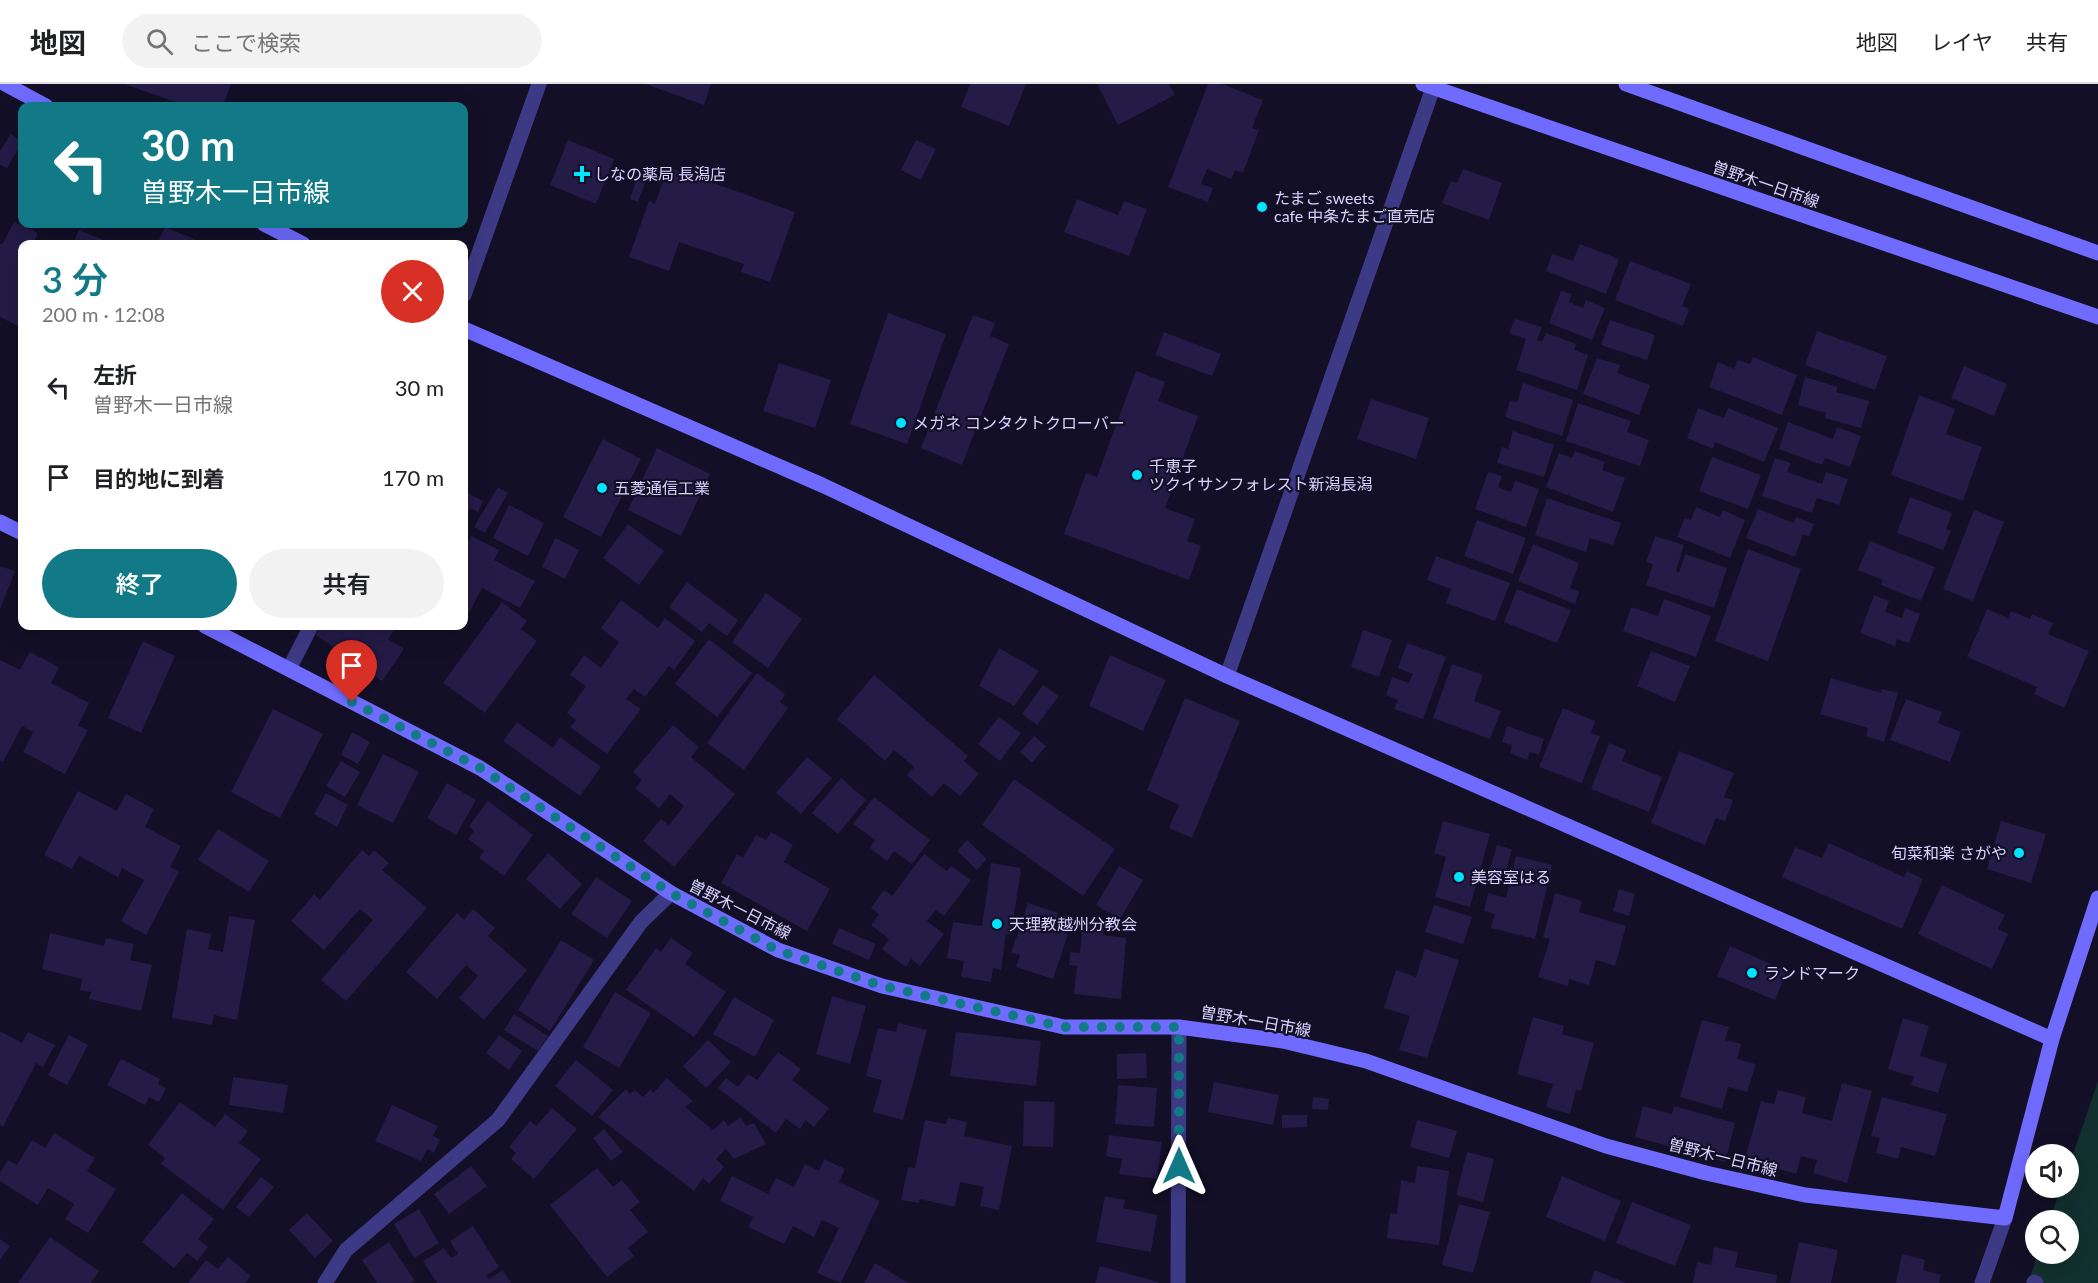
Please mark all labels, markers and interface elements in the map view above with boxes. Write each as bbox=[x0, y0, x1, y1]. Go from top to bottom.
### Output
search box bbox=[122, 14, 542, 68]
text: 地図 bbox=[30, 25, 86, 59]
icon: search bbox=[143, 25, 176, 58]
text: ここで検索 bbox=[191, 29, 301, 56]
text: 地図 bbox=[1856, 29, 1898, 54]
text: レイヤ bbox=[1931, 29, 1993, 54]
text: 共有 bbox=[2026, 29, 2068, 54]
text: 30 m bbox=[141, 120, 235, 170]
icon: left bbox=[42, 126, 120, 204]
street label: 曽野木一日市線 bbox=[1710, 156, 1822, 211]
place label: しなの薬局 長潟店 bbox=[594, 164, 726, 183]
marker: しなの薬局 長潟店 bbox=[575, 167, 589, 181]
text: 曽野木一日市線 bbox=[141, 175, 330, 208]
place label: たまご sweets cafe 中条たまご直売店 bbox=[1274, 188, 1435, 225]
marker: たまご sweets cafe 中条たまご直売店 bbox=[1255, 200, 1269, 214]
text: 3 分 bbox=[42, 257, 108, 301]
button: close bbox=[381, 260, 444, 323]
text: 200 m · 12:08 bbox=[42, 302, 165, 326]
text: 左折 bbox=[93, 361, 137, 388]
icon: left bbox=[42, 371, 75, 404]
text: 30 m bbox=[395, 374, 444, 401]
text: 曽野木一日市線 bbox=[93, 392, 233, 416]
place label: メガネ コンタクトクローバー bbox=[913, 413, 1125, 432]
marker: メガネ コンタクトクローバー bbox=[894, 416, 908, 430]
place label: 千恵子 ツクイサンフォレスト新潟長潟 bbox=[1149, 456, 1373, 493]
icon: arrive bbox=[42, 461, 75, 494]
text: 170 m bbox=[382, 464, 444, 491]
text: 目的地に到着 bbox=[93, 465, 225, 492]
marker: 千恵子 ツクイサンフォレスト新潟長潟 bbox=[1130, 468, 1144, 482]
place label: 五菱通信工業 bbox=[614, 478, 710, 497]
marker: 五菱通信工業 bbox=[595, 481, 609, 495]
button: 終了 bbox=[42, 549, 237, 618]
button: 共有 bbox=[249, 549, 444, 618]
pin bbox=[326, 640, 377, 702]
icon: arrive bbox=[335, 649, 368, 682]
place label: 旬菜和楽 さがや bbox=[1891, 843, 2007, 862]
marker: 旬菜和楽 さがや bbox=[2012, 846, 2026, 860]
place label: 美容室はる bbox=[1471, 867, 1551, 886]
marker: 美容室はる bbox=[1452, 870, 1466, 884]
street label: 曽野木一日市線 bbox=[686, 875, 794, 942]
place label: 天理教越州分教会 bbox=[1009, 914, 1137, 933]
marker: 天理教越州分教会 bbox=[990, 917, 1004, 931]
place label: ランドマーク bbox=[1764, 963, 1860, 982]
marker: ランドマーク bbox=[1745, 966, 1759, 980]
street label: 曽野木一日市線 bbox=[1199, 1001, 1313, 1040]
position arrow bbox=[1147, 1134, 1211, 1198]
street label: 曽野木一日市線 bbox=[1666, 1134, 1780, 1179]
map controls bbox=[2025, 1144, 2079, 1264]
button: sound bbox=[2025, 1144, 2079, 1198]
button: search bbox=[2025, 1210, 2079, 1264]

